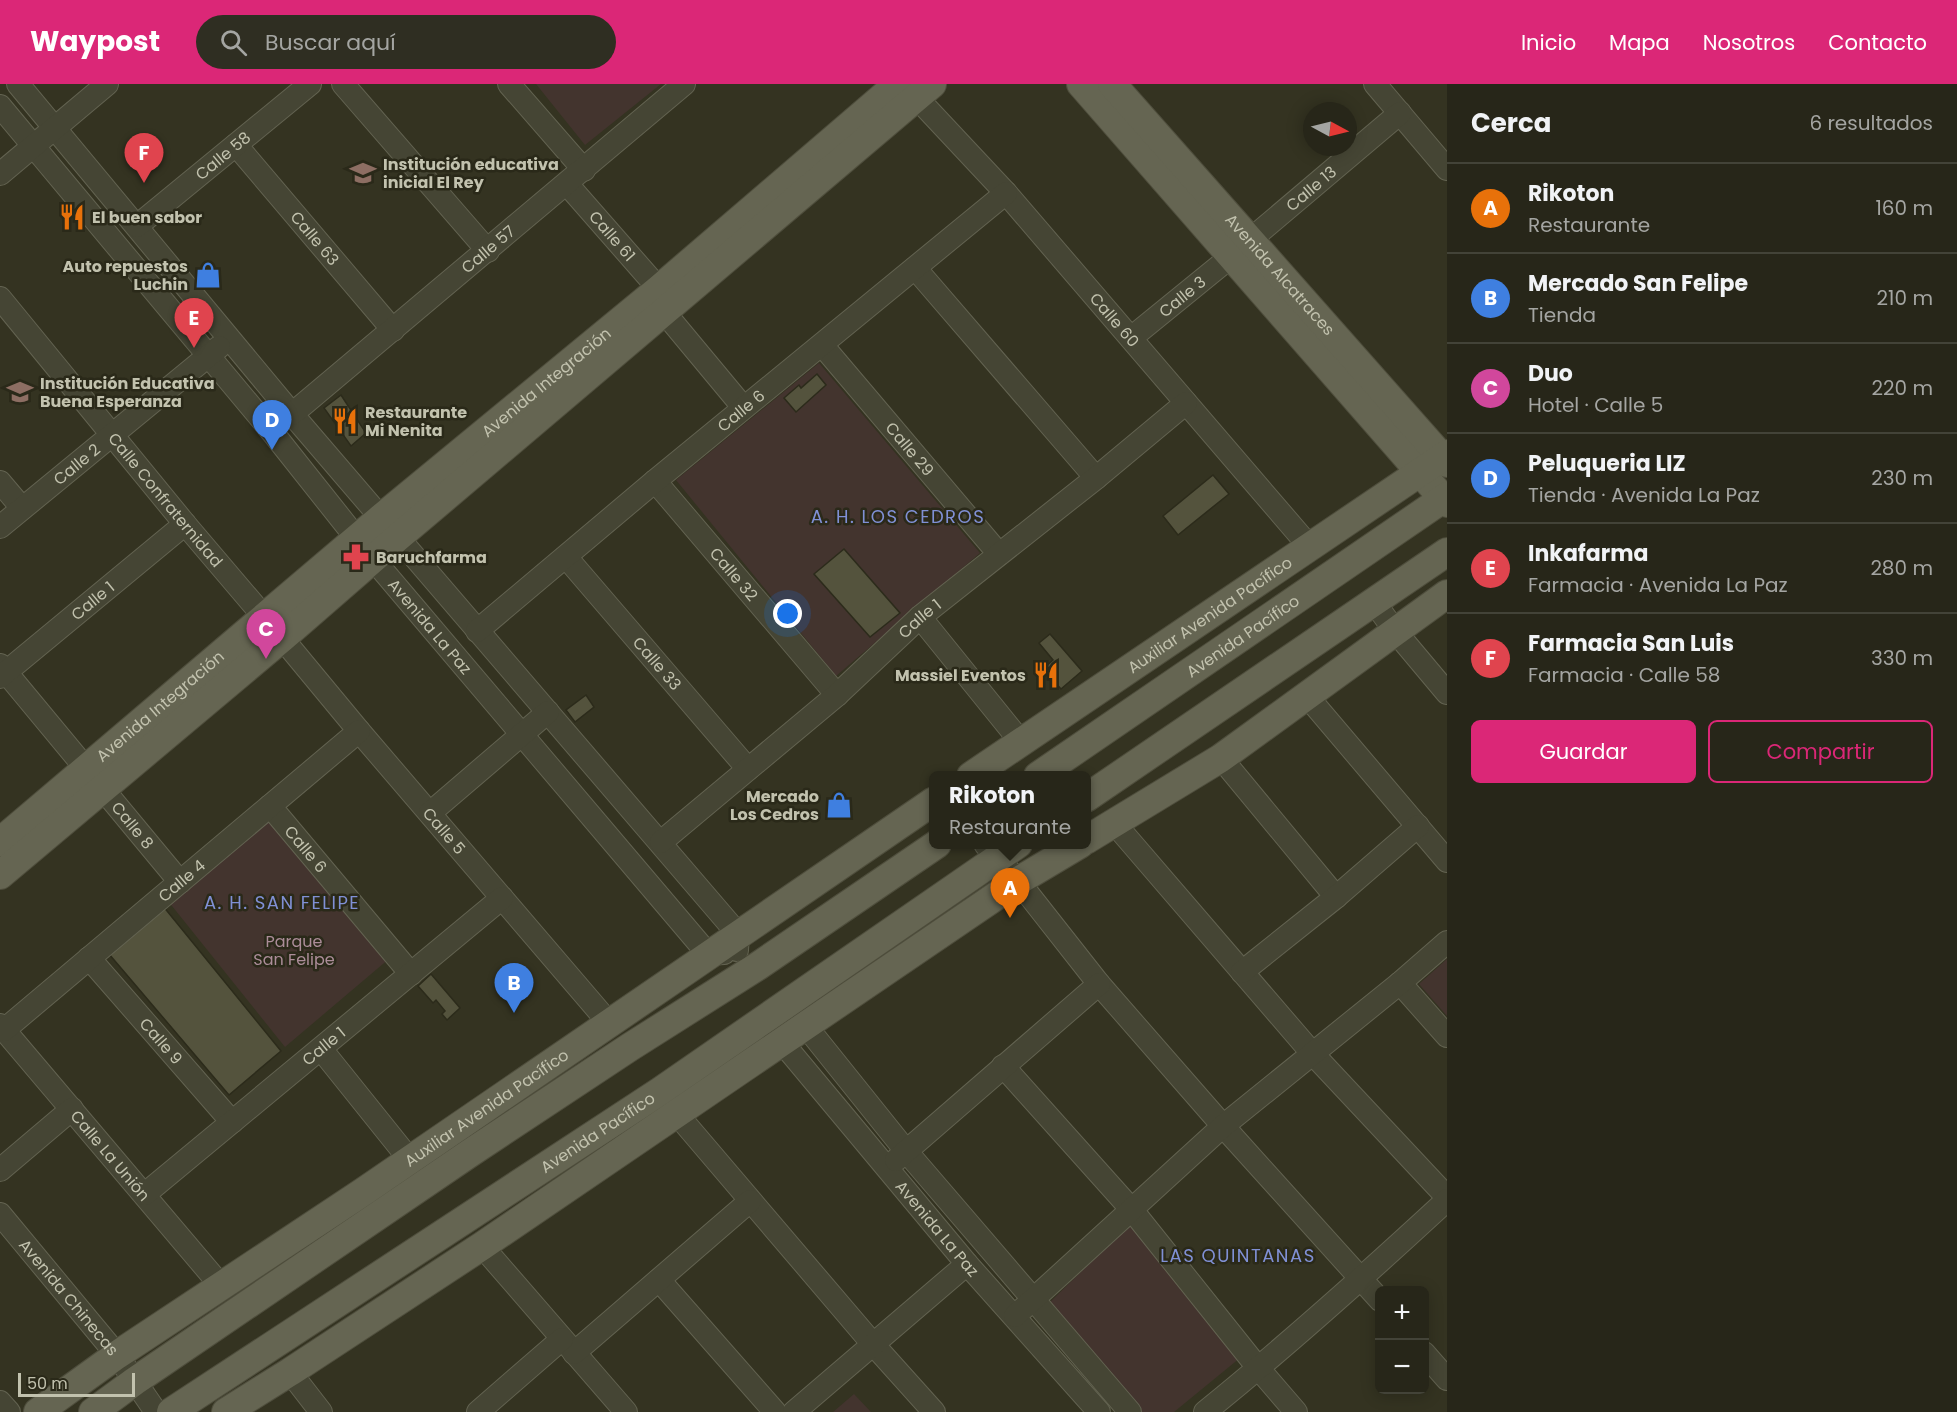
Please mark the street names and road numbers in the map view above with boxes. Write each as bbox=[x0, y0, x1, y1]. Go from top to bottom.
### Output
street label: Calle 58 bbox=[191, 126, 256, 186]
street label: Calle 13 bbox=[1281, 161, 1342, 217]
street label: Calle 63 bbox=[285, 206, 344, 271]
street label: Calle 61 bbox=[583, 206, 641, 267]
street label: Avenida Alcatraces bbox=[1220, 209, 1340, 341]
street label: Calle 57 bbox=[456, 220, 520, 279]
street label: Calle 3 bbox=[1154, 271, 1211, 323]
street label: Calle 60 bbox=[1084, 288, 1144, 352]
street label: Avenida Integración bbox=[477, 322, 616, 443]
street label: Calle 6 bbox=[713, 384, 770, 437]
street label: Calle 29 bbox=[880, 417, 939, 481]
street label: Calle Confraternidad bbox=[103, 428, 228, 572]
street label: Calle 2 bbox=[48, 438, 105, 491]
street label: Calle 32 bbox=[704, 542, 763, 606]
street label: Auxiliar Avenida Pacífico bbox=[1123, 552, 1295, 676]
street label: Avenida La Paz bbox=[382, 574, 477, 679]
street label: Calle 1 bbox=[66, 576, 120, 626]
street label: Avenida Pacífico bbox=[1183, 591, 1303, 681]
street label: Calle 1 bbox=[893, 594, 946, 644]
street label: Calle 33 bbox=[627, 632, 686, 695]
street label: Avenida Integración bbox=[91, 645, 229, 767]
street label: Calle 8 bbox=[106, 797, 159, 854]
street label: Calle 5 bbox=[417, 803, 471, 860]
street label: Calle 6 bbox=[279, 821, 332, 878]
street label: Calle 4 bbox=[153, 854, 210, 908]
street label: Calle 9 bbox=[134, 1013, 188, 1070]
street label: Calle 1 bbox=[297, 1021, 351, 1071]
street label: Auxiliar Avenida Pacífico bbox=[400, 1044, 573, 1172]
street label: Avenida Pacífico bbox=[536, 1087, 660, 1179]
street label: Calle La Unión bbox=[65, 1105, 155, 1206]
street label: Avenida La Paz bbox=[890, 1176, 984, 1282]
street label: Avenida Chinecas bbox=[13, 1234, 124, 1361]

